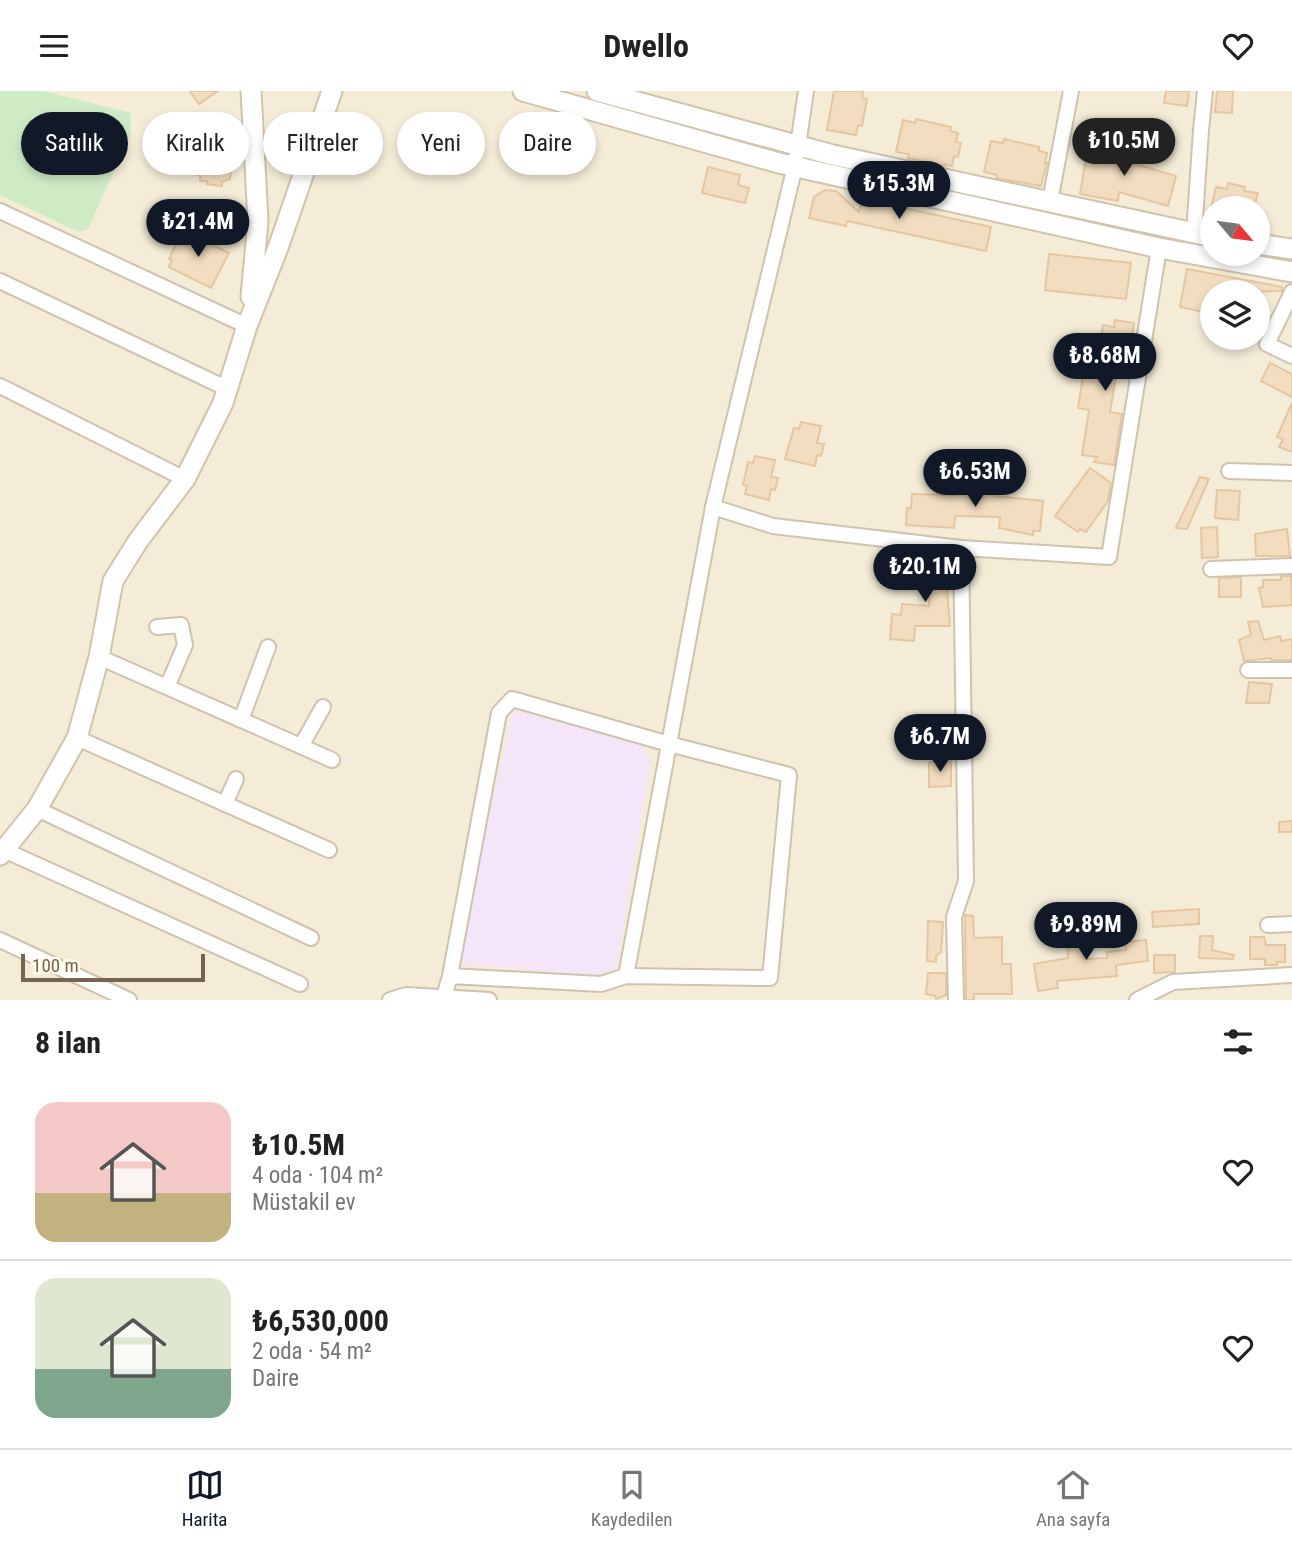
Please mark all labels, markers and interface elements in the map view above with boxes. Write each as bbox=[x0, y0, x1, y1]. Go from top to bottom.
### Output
icon: menu bbox=[35, 27, 73, 65]
text: Dwello bbox=[603, 27, 689, 65]
icon: heart bbox=[1219, 27, 1257, 65]
chip: Satılık bbox=[21, 112, 128, 175]
chip: Kiralık bbox=[142, 112, 249, 175]
chip: Filtreler bbox=[263, 112, 383, 175]
chip: Yeni bbox=[397, 112, 485, 175]
chip: Daire bbox=[499, 112, 596, 175]
pin: ₺10.5M bbox=[1067, 119, 1181, 178]
text: ₺10.5M bbox=[1088, 127, 1160, 154]
pin: ₺15.3M bbox=[842, 162, 956, 221]
text: ₺15.3M bbox=[863, 170, 935, 197]
north arrow bbox=[1200, 196, 1270, 266]
map controls bbox=[1200, 196, 1270, 350]
pin: ₺21.4M bbox=[141, 199, 255, 259]
text: ₺21.4M bbox=[162, 208, 234, 235]
button: layers bbox=[1200, 280, 1270, 350]
pin: ₺8.68M bbox=[1048, 334, 1162, 393]
text: ₺8.68M bbox=[1069, 342, 1141, 369]
pin: ₺6.53M bbox=[918, 449, 1032, 509]
text: ₺6.53M bbox=[939, 458, 1011, 485]
pin: ₺20.1M bbox=[868, 545, 982, 604]
text: ₺20.1M bbox=[889, 553, 961, 580]
pin: ₺6.7M bbox=[891, 715, 989, 774]
text: ₺6.7M bbox=[910, 723, 970, 750]
pin: ₺9.89M bbox=[1029, 903, 1143, 962]
text: ₺9.89M bbox=[1050, 911, 1122, 938]
scale bar bbox=[21, 951, 205, 983]
text: 100 m bbox=[32, 954, 79, 977]
icon: filters bbox=[1219, 1023, 1257, 1061]
text: 8 ilan bbox=[35, 1025, 101, 1060]
text: ₺10.5M bbox=[252, 1127, 345, 1162]
icon: home bbox=[91, 1130, 175, 1214]
icon: heart bbox=[1219, 1153, 1257, 1191]
text: 4 oda · 104 m² bbox=[252, 1162, 383, 1189]
text: Müstakil ev bbox=[252, 1189, 355, 1216]
text: ₺6,530,000 bbox=[252, 1303, 389, 1338]
icon: home bbox=[91, 1306, 175, 1390]
icon: heart bbox=[1219, 1329, 1257, 1367]
text: 2 oda · 54 m² bbox=[252, 1338, 372, 1365]
text: Daire bbox=[252, 1365, 299, 1392]
tab: Harita bbox=[182, 1466, 227, 1531]
tab: Kaydedilen bbox=[591, 1466, 673, 1531]
tab: Ana sayfa bbox=[1036, 1466, 1110, 1531]

